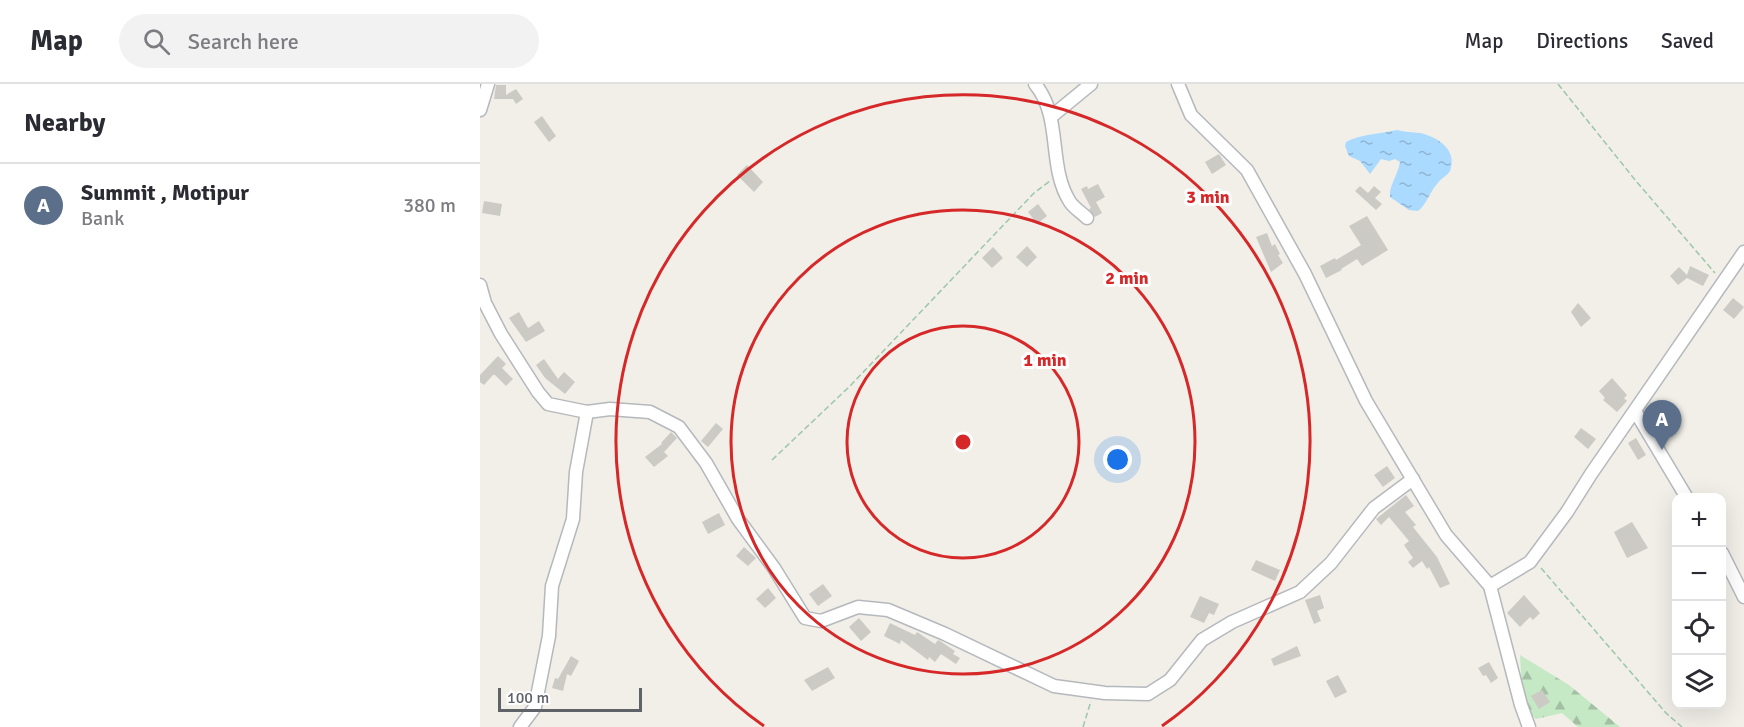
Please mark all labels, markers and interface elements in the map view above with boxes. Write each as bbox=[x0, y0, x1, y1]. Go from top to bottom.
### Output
search box bbox=[119, 14, 539, 68]
text: Map bbox=[30, 24, 83, 58]
icon: search bbox=[140, 25, 173, 58]
text: Search here bbox=[188, 28, 299, 55]
text: Map bbox=[1465, 28, 1503, 54]
text: Directions bbox=[1536, 28, 1628, 54]
text: Saved bbox=[1661, 28, 1714, 54]
text: Nearby bbox=[24, 107, 105, 139]
text: Summit , Motipur bbox=[81, 179, 249, 206]
text: 3 min bbox=[1186, 186, 1230, 208]
text: A bbox=[37, 193, 50, 218]
text: 380 m bbox=[403, 193, 456, 218]
text: Bank bbox=[81, 206, 124, 231]
text: 2 min bbox=[1105, 267, 1149, 289]
text: 1 min bbox=[1023, 349, 1067, 371]
pin: A bbox=[1642, 400, 1682, 450]
centre of rings bbox=[953, 432, 973, 452]
your location bbox=[1103, 445, 1132, 474]
map controls bbox=[1672, 493, 1726, 709]
button: + bbox=[1672, 493, 1726, 547]
button: − bbox=[1672, 547, 1726, 601]
button: locate bbox=[1672, 601, 1726, 655]
button: layers bbox=[1672, 655, 1726, 709]
scale bar bbox=[498, 685, 642, 712]
text: 100 m bbox=[507, 688, 549, 708]

